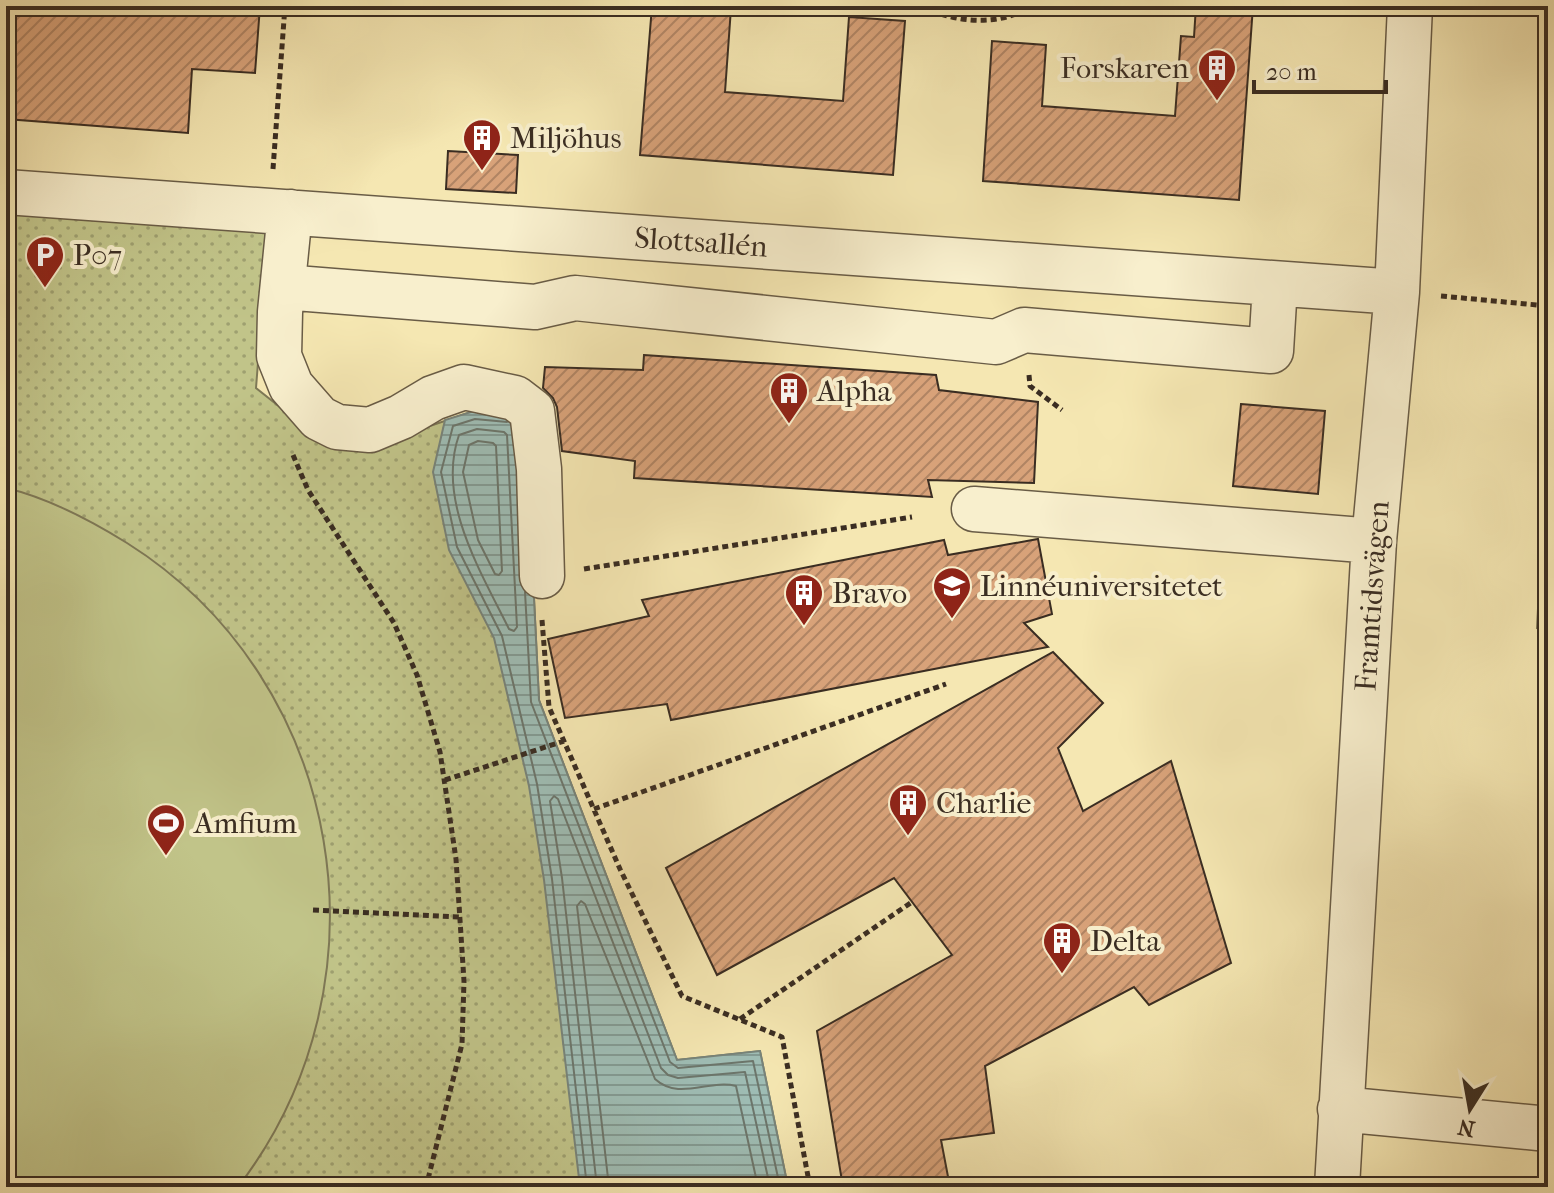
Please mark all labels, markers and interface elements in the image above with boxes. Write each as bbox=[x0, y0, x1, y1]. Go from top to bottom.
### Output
scale bar bbox=[1254, 44, 1386, 94]
building icon: Forskaren bbox=[1196, 47, 1238, 102]
place label: Forskaren bbox=[1060, 51, 1190, 86]
text: 20 m bbox=[1266, 58, 1317, 86]
building icon: Miljöhus bbox=[461, 117, 503, 172]
place label: Miljöhus bbox=[510, 121, 622, 156]
street label: Slottsallén bbox=[633, 220, 769, 265]
parking icon: P07 bbox=[24, 234, 66, 289]
place label: P07 bbox=[73, 238, 122, 273]
building icon: Alpha bbox=[768, 370, 810, 425]
place label: Alpha bbox=[816, 374, 893, 409]
street label: Framtidsvägen bbox=[1348, 499, 1397, 693]
school or university icon: Linnéuniversitetet bbox=[931, 565, 973, 620]
place label: Linnéuniversitetet bbox=[980, 569, 1223, 604]
building icon: Bravo bbox=[783, 572, 825, 627]
place label: Bravo bbox=[832, 576, 907, 611]
building icon: Charlie bbox=[887, 782, 929, 837]
place label: Charlie bbox=[936, 786, 1031, 821]
sports icon: Amfium bbox=[145, 802, 187, 857]
place label: Amfium bbox=[193, 806, 297, 841]
building icon: Delta bbox=[1041, 920, 1083, 975]
place label: Delta bbox=[1090, 924, 1161, 959]
north arrow bbox=[1430, 1069, 1510, 1149]
text: N bbox=[1455, 1113, 1477, 1142]

